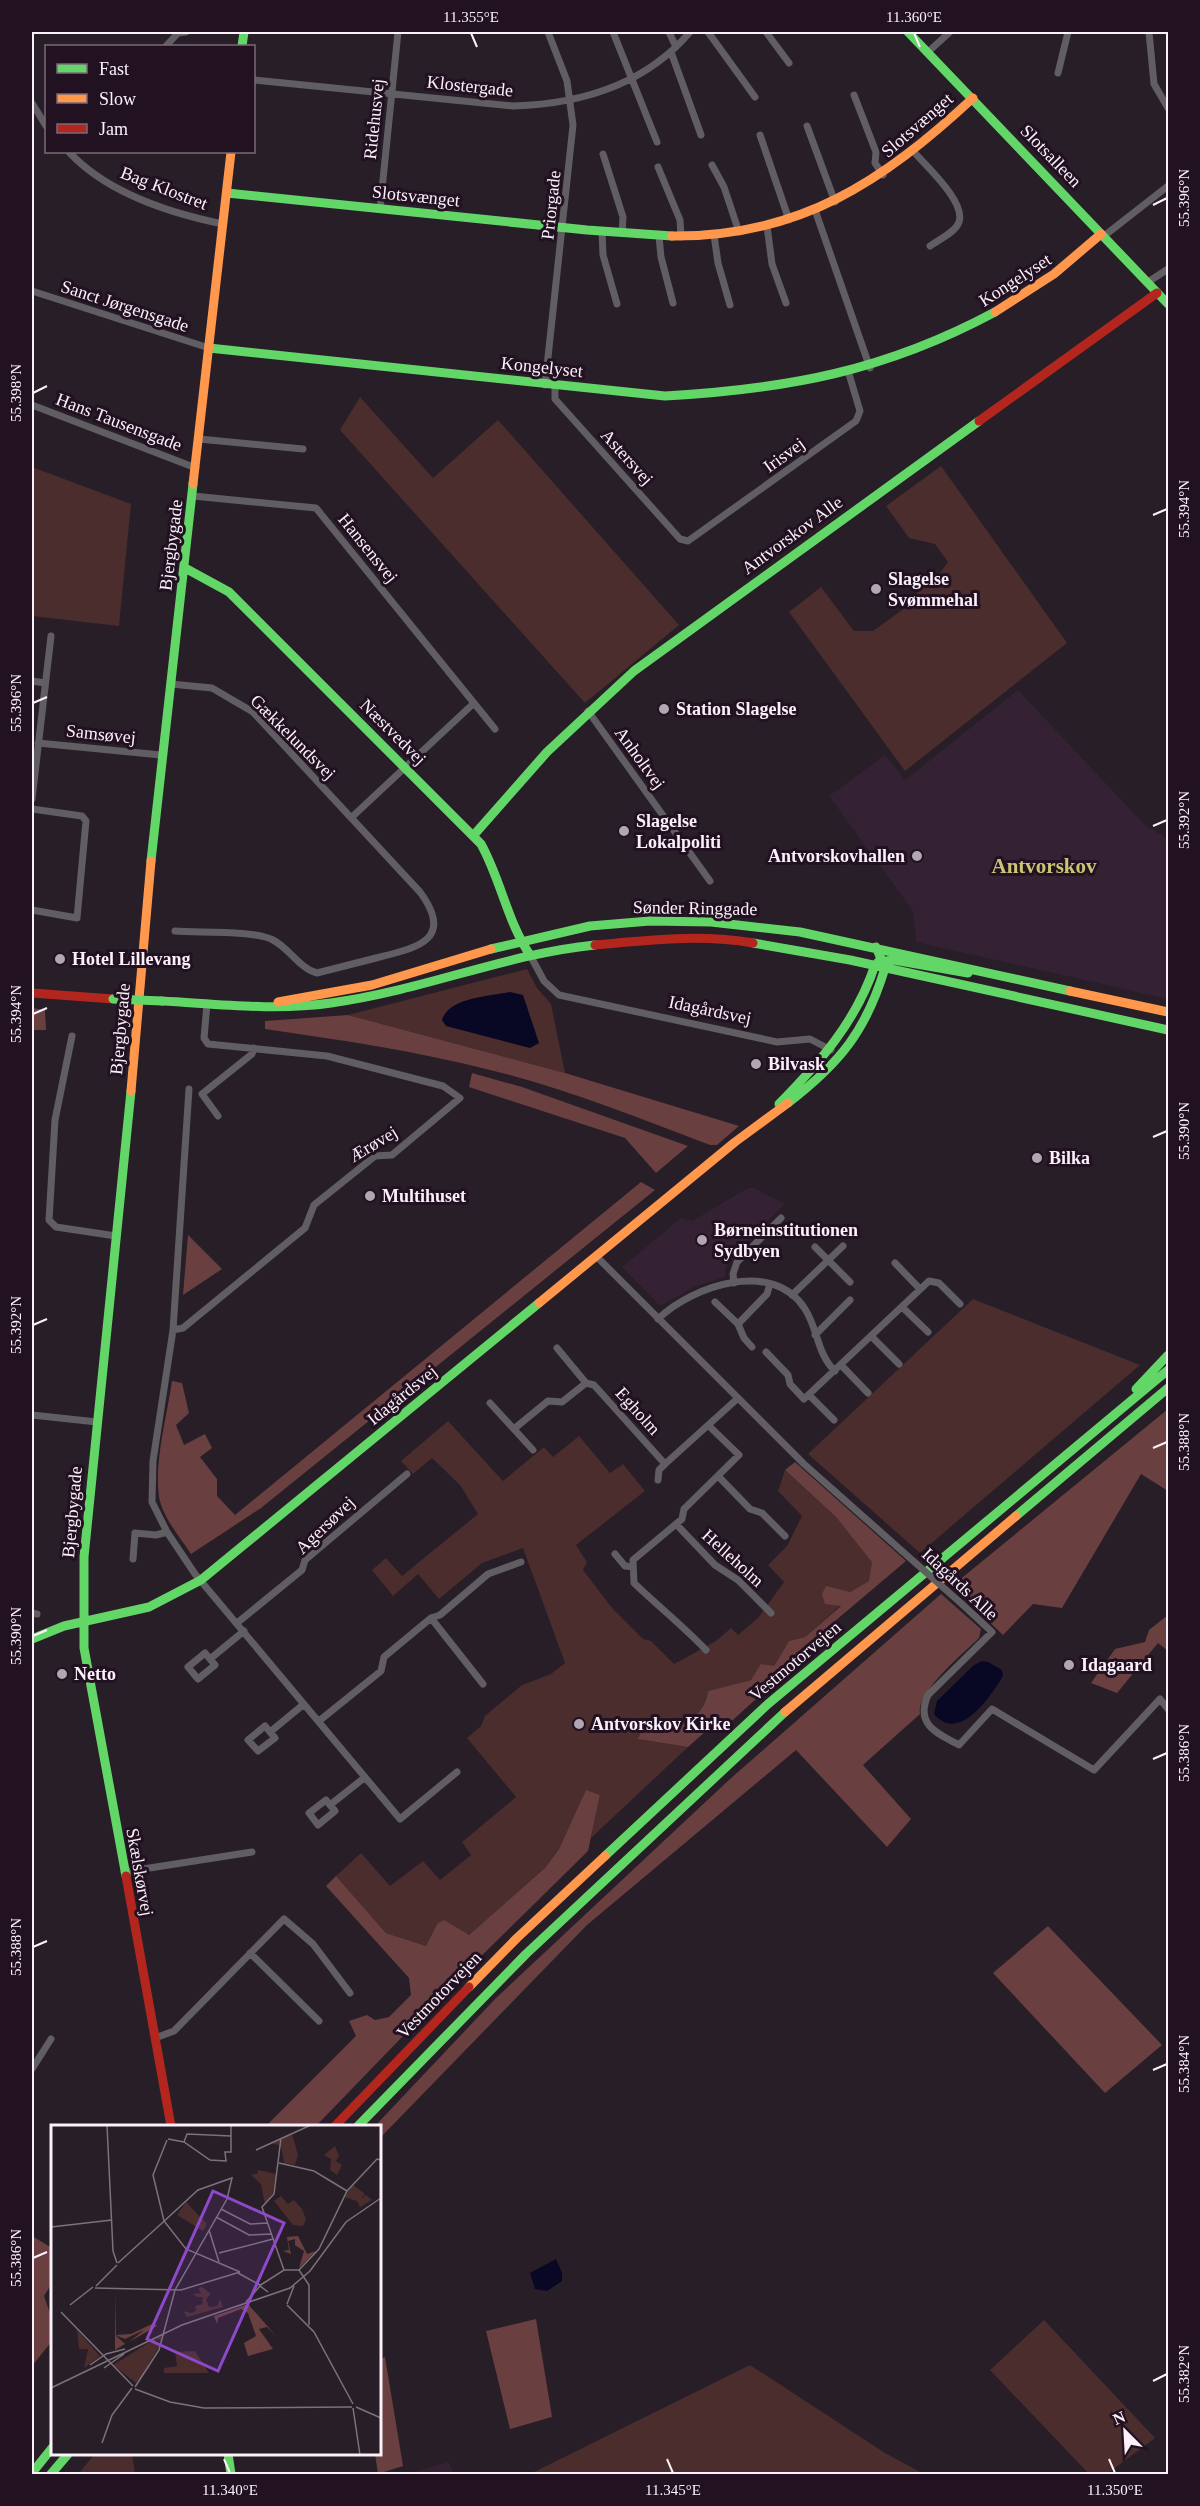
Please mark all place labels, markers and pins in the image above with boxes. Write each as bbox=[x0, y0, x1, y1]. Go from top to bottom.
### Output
place label: Slagelse Svømmehal bbox=[888, 569, 978, 610]
marker: Slagelse Svømmehal bbox=[869, 582, 883, 596]
place label: Station Slagelse bbox=[676, 699, 797, 719]
marker: Station Slagelse bbox=[657, 702, 671, 716]
place label: Slagelse Lokalpoliti bbox=[636, 811, 721, 852]
marker: Slagelse Lokalpoliti bbox=[617, 824, 631, 838]
place label: Antvorskovhallen bbox=[768, 846, 905, 866]
marker: Antvorskovhallen bbox=[910, 849, 924, 863]
place label: Hotel Lillevang bbox=[72, 949, 191, 969]
marker: Hotel Lillevang bbox=[53, 952, 67, 966]
place label: Bilvask bbox=[768, 1054, 825, 1074]
marker: Bilvask bbox=[749, 1057, 763, 1071]
place label: Bilka bbox=[1049, 1148, 1090, 1168]
marker: Bilka bbox=[1030, 1151, 1044, 1165]
place label: Multihuset bbox=[382, 1186, 466, 1206]
marker: Multihuset bbox=[363, 1189, 377, 1203]
place label: Børneinstitutionen Sydbyen bbox=[714, 1220, 858, 1261]
marker: Børneinstitutionen Sydbyen bbox=[695, 1233, 709, 1247]
place label: Idagaard bbox=[1081, 1655, 1152, 1675]
marker: Idagaard bbox=[1062, 1658, 1076, 1672]
place label: Netto bbox=[74, 1664, 116, 1684]
marker: Netto bbox=[55, 1667, 69, 1681]
place label: Antvorskov Kirke bbox=[591, 1714, 731, 1734]
marker: Antvorskov Kirke bbox=[572, 1717, 586, 1731]

